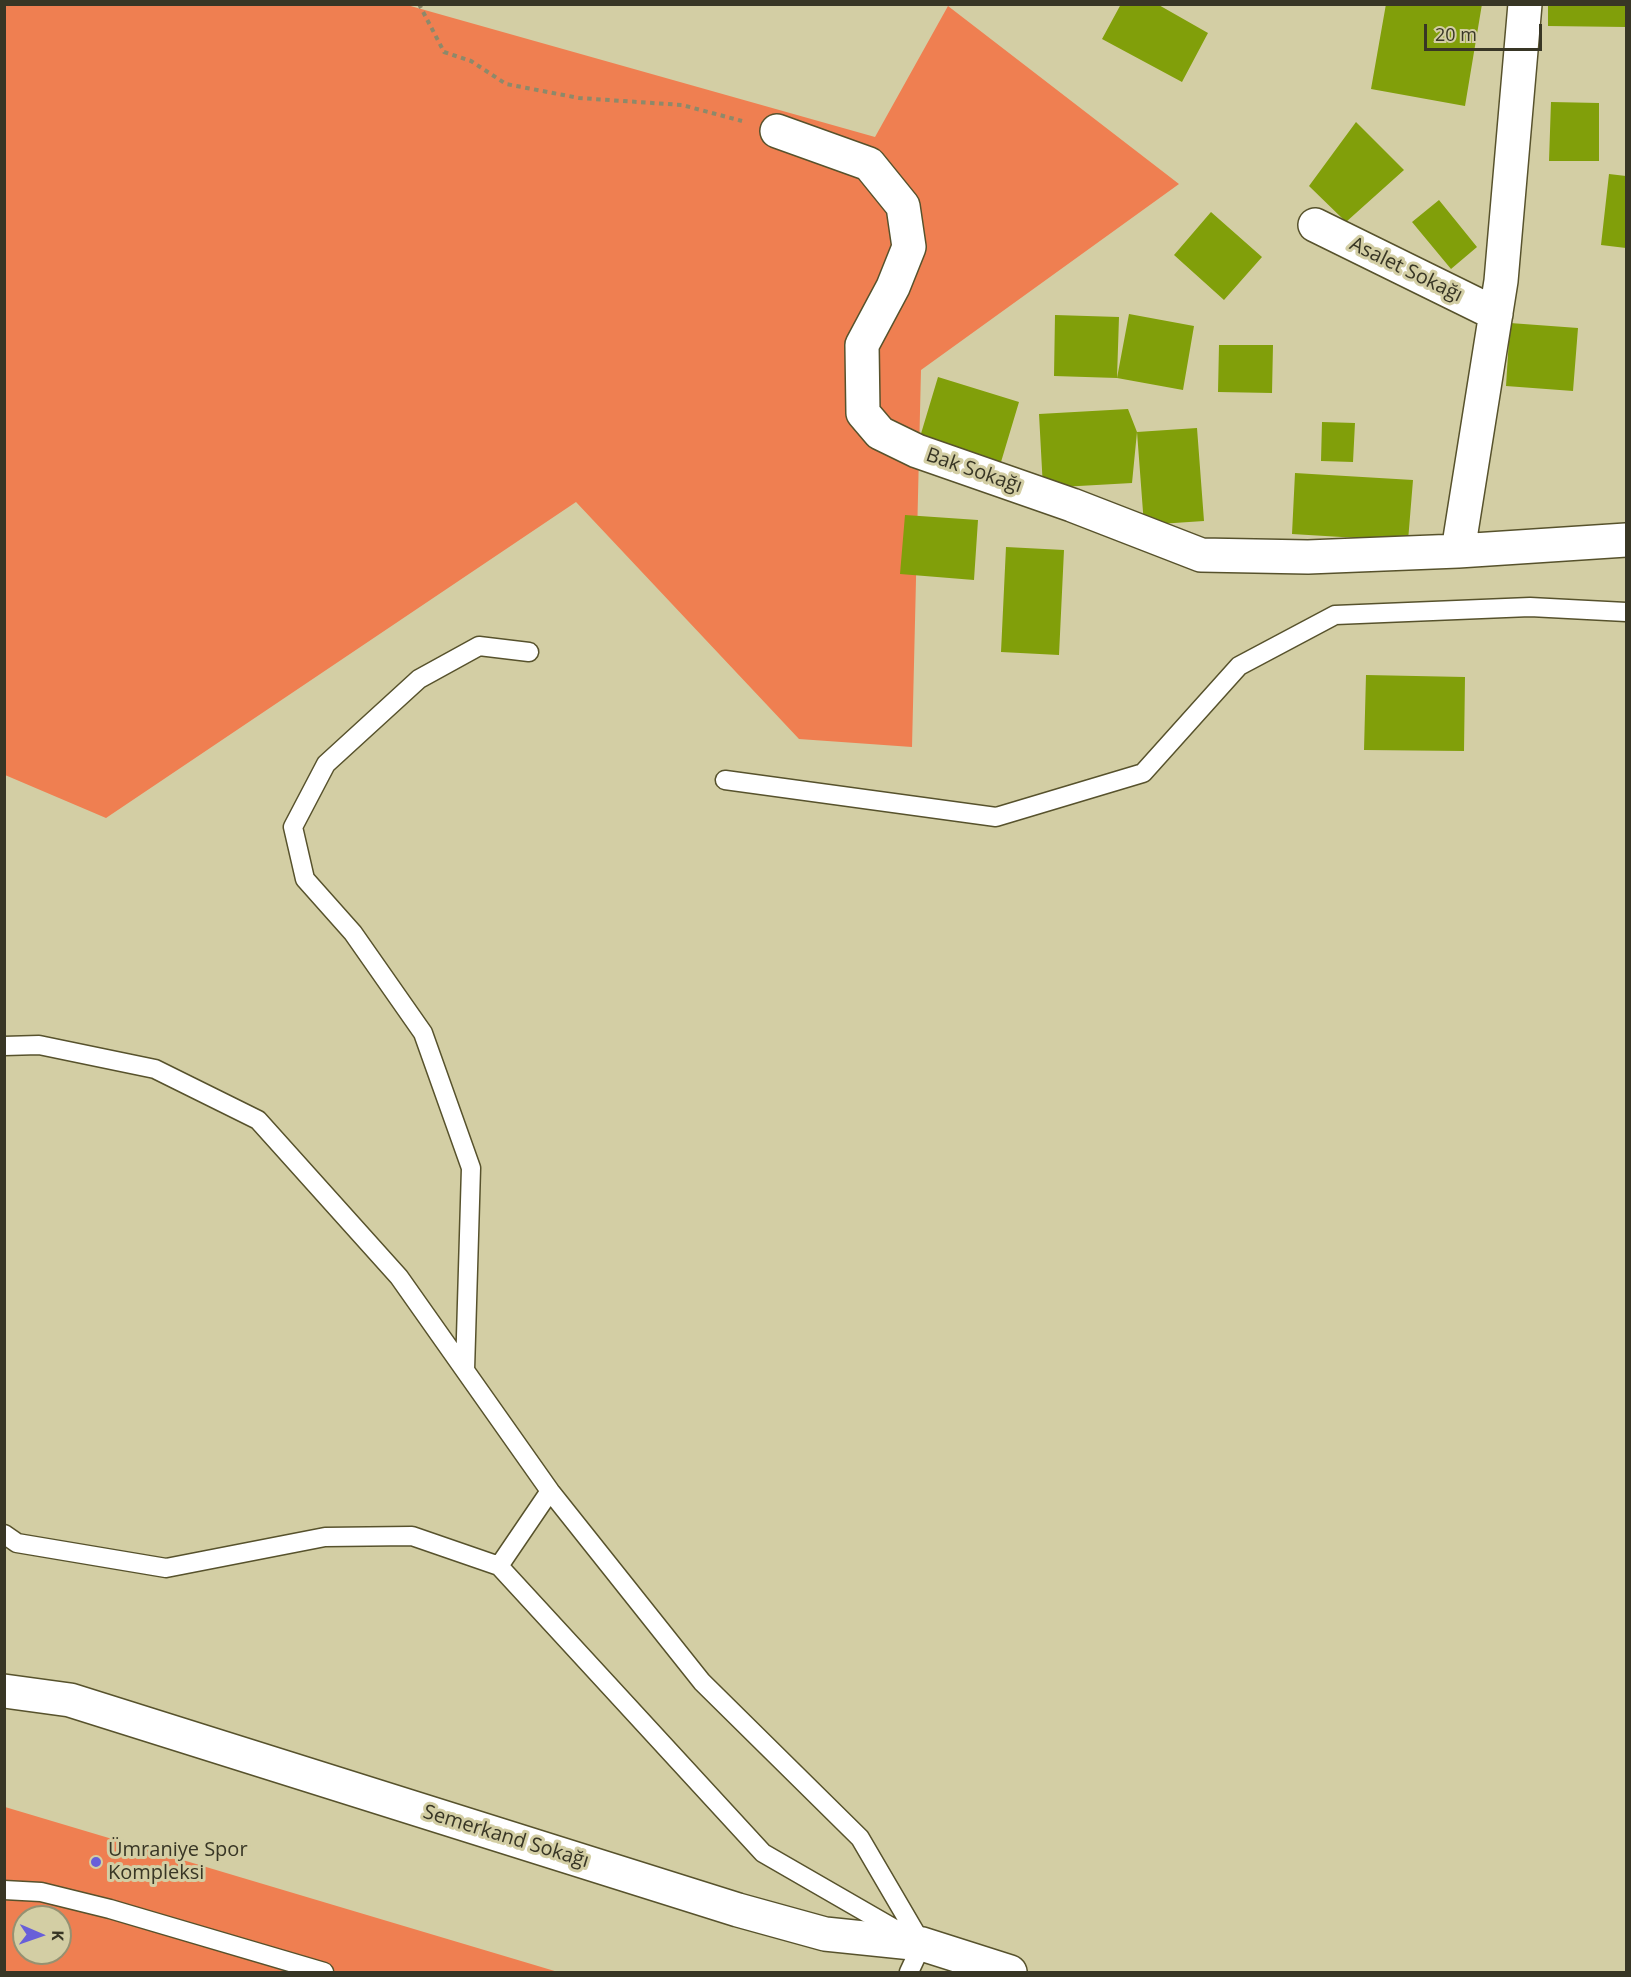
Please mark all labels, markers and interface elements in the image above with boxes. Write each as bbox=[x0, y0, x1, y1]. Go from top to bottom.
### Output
scale bar bbox=[1427, 12, 1546, 50]
text: 20 m bbox=[1435, 22, 1477, 46]
street label: Asalet Sokağı bbox=[1346, 232, 1466, 308]
street label: Bak Sokağı bbox=[923, 443, 1025, 499]
street label: Semerkand Sokağı bbox=[420, 1800, 592, 1874]
place label: Ümraniye Spor Kompleksi bbox=[108, 1838, 248, 1885]
marker: Ümraniye Spor Kompleksi bbox=[89, 1855, 103, 1869]
north arrow bbox=[12, 1905, 72, 1965]
text: K bbox=[47, 1930, 69, 1941]

